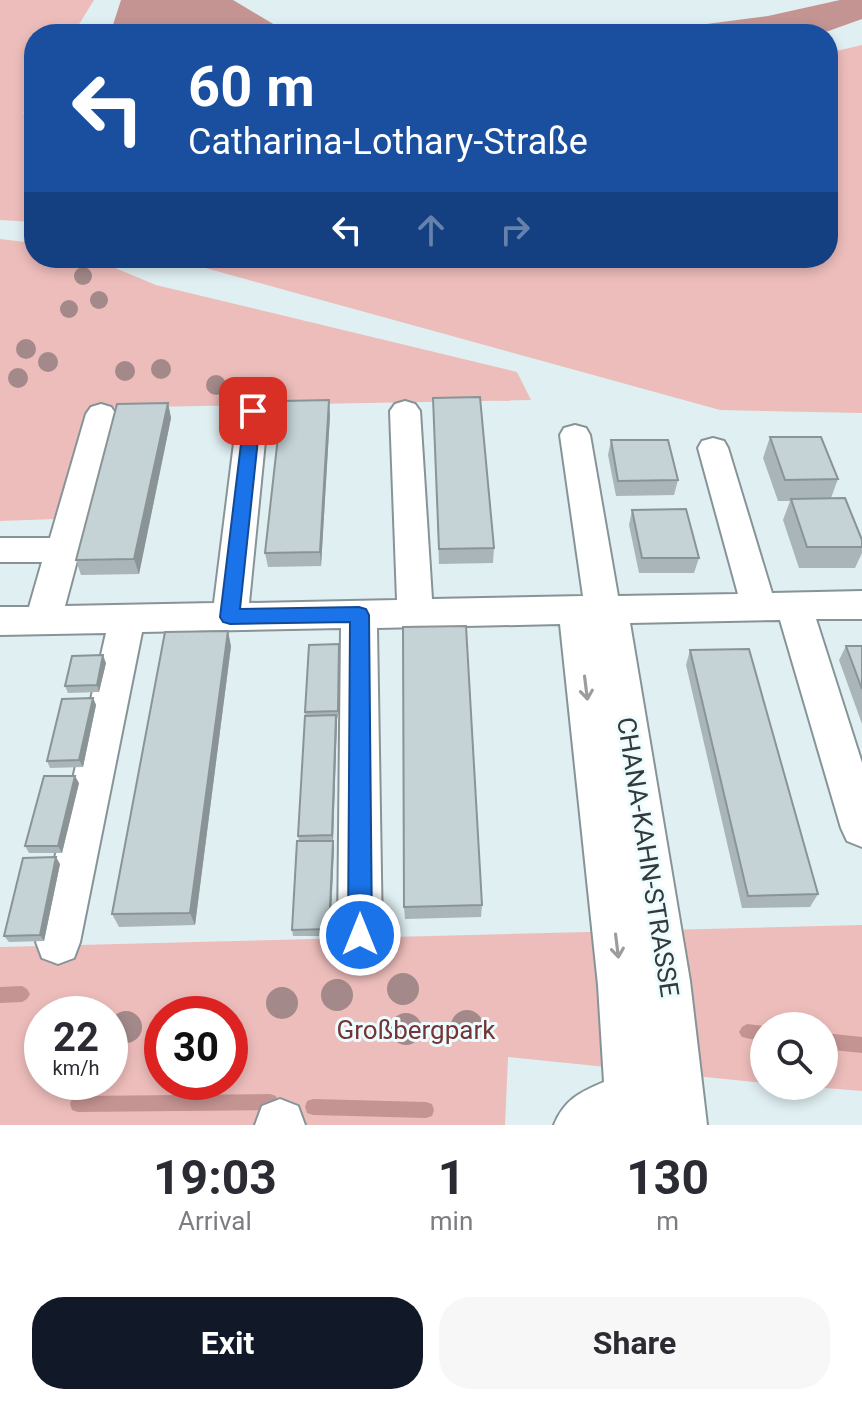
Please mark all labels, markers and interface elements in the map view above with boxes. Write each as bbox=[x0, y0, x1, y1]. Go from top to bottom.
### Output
text: 60 m bbox=[188, 54, 315, 120]
icon: left bbox=[56, 56, 160, 160]
text: Catharina-Lothary-Straße bbox=[188, 121, 588, 163]
icon: left bbox=[325, 208, 369, 252]
icon: ahead bbox=[409, 208, 453, 252]
icon: right bbox=[493, 208, 537, 252]
pin bbox=[219, 377, 287, 445]
icon: arrive bbox=[231, 389, 275, 433]
one-way arrow bbox=[578, 674, 593, 701]
street label: CHANA-KAHN-STRASSE bbox=[611, 715, 685, 999]
position arrow bbox=[318, 893, 402, 977]
one-way arrow bbox=[609, 932, 624, 959]
speed limit sign: 30 bbox=[144, 996, 248, 1100]
map controls bbox=[750, 1012, 838, 1100]
button: search bbox=[750, 1012, 838, 1100]
text: 22 bbox=[53, 1014, 99, 1061]
park label: Großbergpark bbox=[337, 1015, 496, 1045]
text: km/h bbox=[53, 1056, 99, 1080]
text: 19:03 bbox=[153, 1149, 277, 1206]
text: 1 bbox=[438, 1149, 465, 1206]
text: 130 bbox=[626, 1149, 709, 1206]
text: Arrival bbox=[178, 1206, 252, 1236]
text: min bbox=[430, 1206, 473, 1236]
text: m bbox=[656, 1206, 679, 1236]
button: Exit bbox=[32, 1297, 423, 1389]
button: Share bbox=[439, 1297, 830, 1389]

